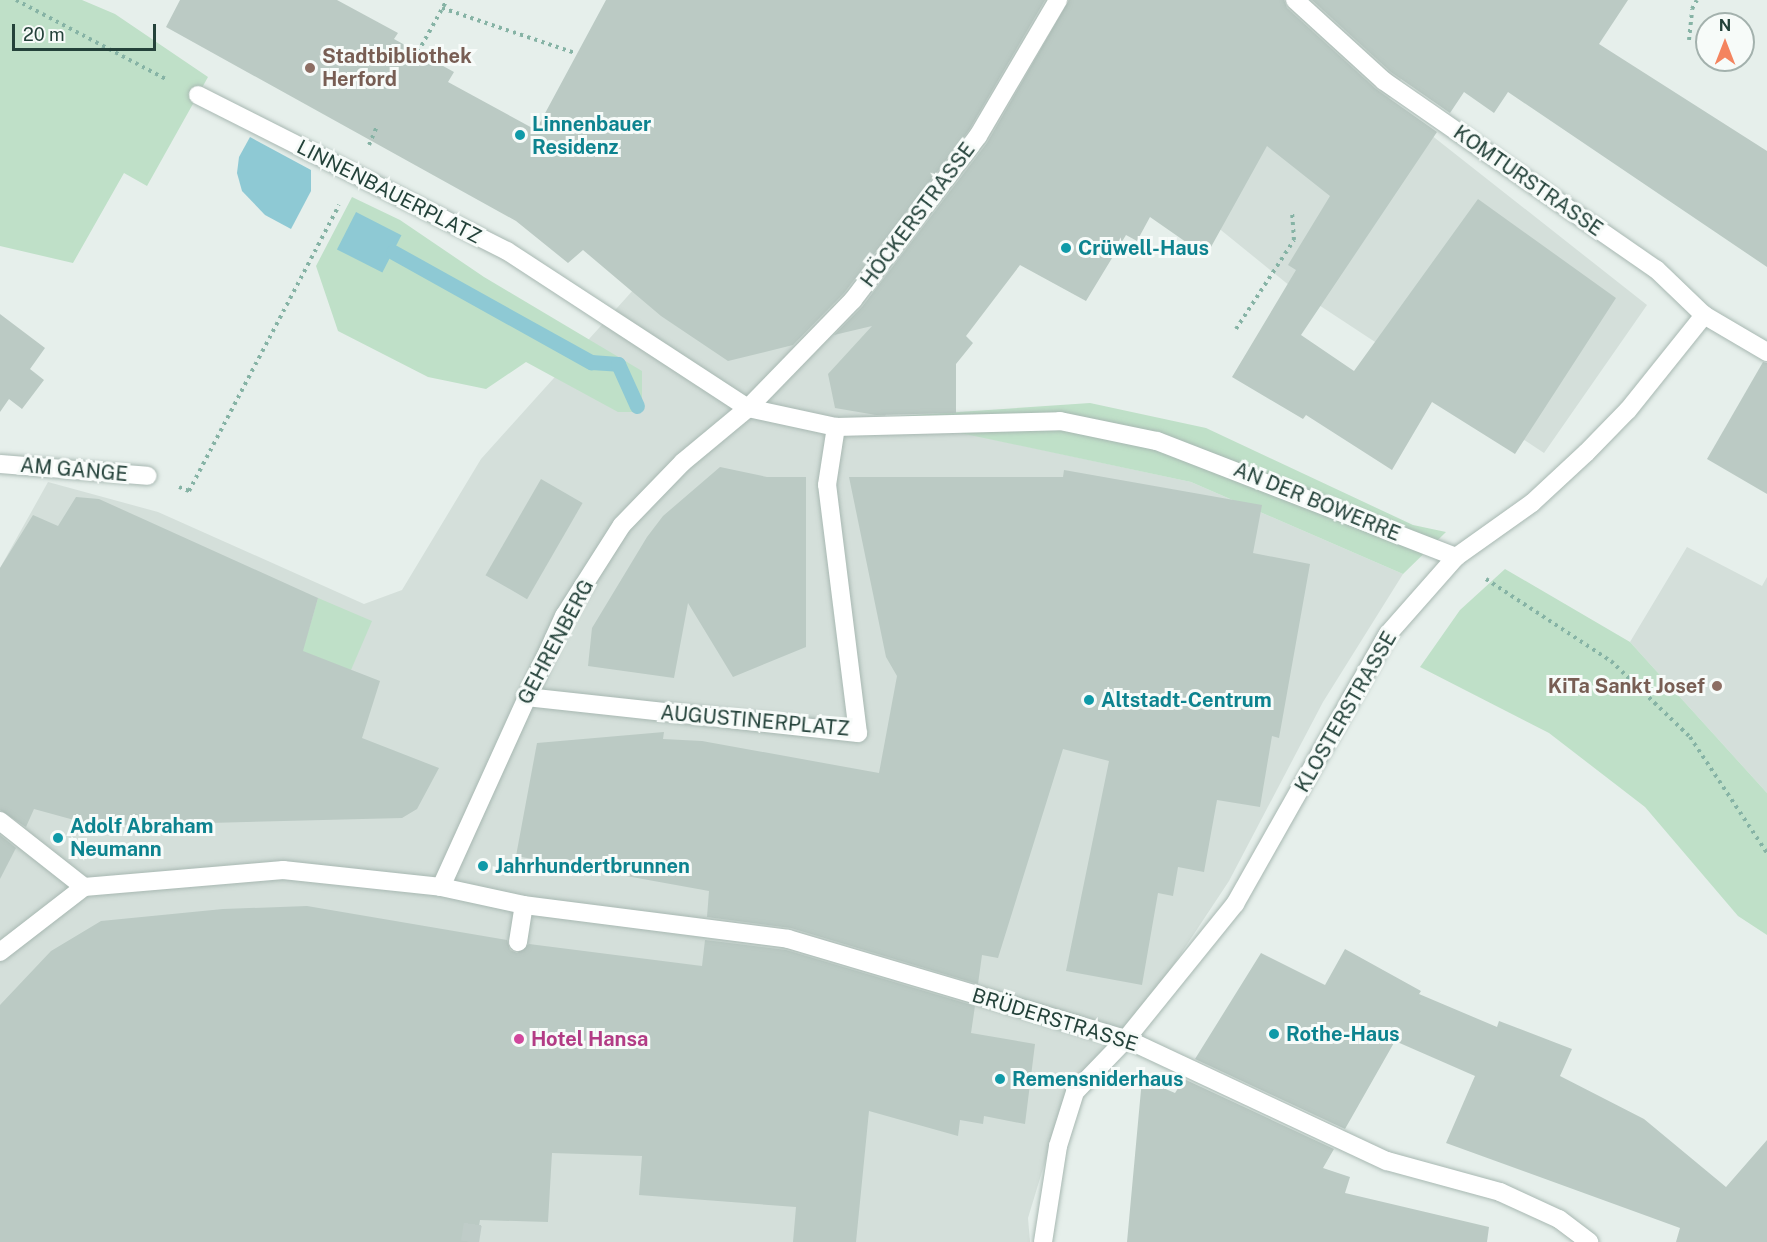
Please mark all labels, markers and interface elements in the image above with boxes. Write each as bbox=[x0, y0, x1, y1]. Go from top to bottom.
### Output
scale bar bbox=[15, 12, 159, 50]
north arrow bbox=[1695, 12, 1755, 72]
text: N bbox=[1719, 16, 1731, 35]
text: 20 m bbox=[23, 24, 65, 45]
place label: Stadtbibliothek Herford bbox=[322, 45, 472, 92]
marker: Stadtbibliothek Herford bbox=[303, 61, 317, 75]
place label: Linnenbauer Residenz bbox=[532, 112, 651, 159]
street label: KOMTURSTRASSE bbox=[1449, 120, 1607, 242]
marker: Linnenbauer Residenz bbox=[513, 128, 527, 142]
street label: LINNENBAUERPLATZ bbox=[293, 135, 485, 249]
street label: HÖCKERSTRASSE bbox=[856, 138, 980, 292]
place label: Crüwell-Haus bbox=[1078, 236, 1209, 260]
marker: Crüwell-Haus bbox=[1059, 241, 1073, 255]
street label: AM GANGE bbox=[19, 453, 129, 487]
street label: AN DER BOWERRE bbox=[1230, 458, 1404, 546]
street label: GEHRENBERG bbox=[513, 576, 599, 708]
street label: KLOSTERSTRASSE bbox=[1290, 627, 1402, 797]
place label: KiTa Sankt Josef bbox=[1548, 674, 1705, 698]
marker: KiTa Sankt Josef bbox=[1710, 679, 1724, 693]
place label: Altstadt-Centrum bbox=[1101, 688, 1272, 712]
marker: Altstadt-Centrum bbox=[1082, 693, 1096, 707]
street label: AUGUSTINERPLATZ bbox=[659, 701, 851, 741]
place label: Adolf Abraham Neumann bbox=[70, 814, 214, 861]
marker: Adolf Abraham Neumann bbox=[51, 831, 65, 845]
place label: Jahrhundertbrunnen bbox=[495, 854, 690, 878]
marker: Jahrhundertbrunnen bbox=[476, 859, 490, 873]
street label: BRÜDERSTRASSE bbox=[969, 983, 1141, 1057]
place label: Rothe-Haus bbox=[1286, 1022, 1400, 1046]
place label: Hotel Hansa bbox=[531, 1027, 648, 1051]
marker: Rothe-Haus bbox=[1267, 1027, 1281, 1041]
marker: Hotel Hansa bbox=[512, 1032, 526, 1046]
place label: Remensniderhaus bbox=[1012, 1067, 1184, 1091]
marker: Remensniderhaus bbox=[993, 1072, 1007, 1086]

